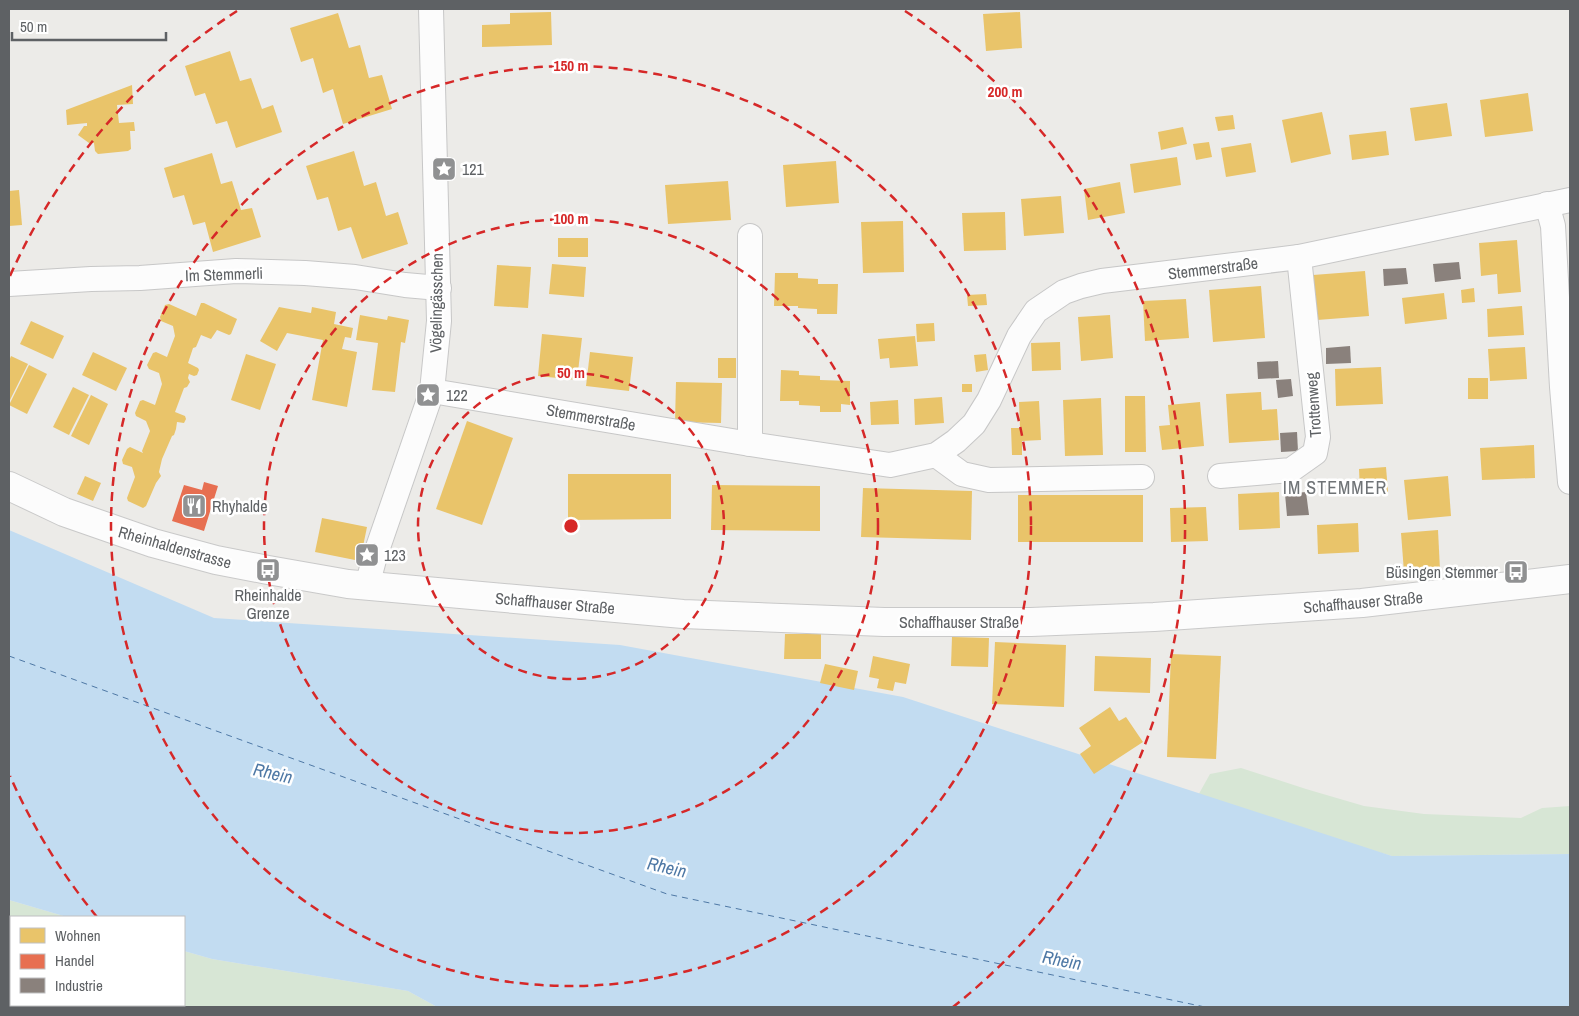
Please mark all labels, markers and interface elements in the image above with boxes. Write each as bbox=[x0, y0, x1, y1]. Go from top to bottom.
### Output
scale bar bbox=[12, 10, 166, 42]
text: 50 m bbox=[20, 16, 47, 37]
text: 150 m bbox=[554, 55, 588, 76]
text: 200 m bbox=[988, 81, 1022, 102]
place icon: 121 bbox=[431, 156, 457, 182]
place label: 121 bbox=[462, 158, 485, 180]
text: 100 m bbox=[554, 208, 588, 229]
street label: Stemmerstraße bbox=[1167, 252, 1259, 284]
street label: Vögelingässchen bbox=[424, 253, 448, 353]
street label: Im Stemmerli bbox=[185, 262, 263, 286]
text: 50 m bbox=[557, 362, 585, 383]
street label: Trottenweg bbox=[1300, 371, 1326, 438]
place icon: 122 bbox=[415, 382, 441, 408]
place label: 122 bbox=[446, 384, 468, 406]
street label: Stemmerstraße bbox=[545, 398, 637, 436]
district label: IM STEMMER bbox=[1283, 475, 1387, 500]
restaurant icon: Rhyhalde bbox=[181, 493, 207, 519]
place label: Rhyhalde bbox=[212, 495, 267, 517]
centre of rings bbox=[562, 517, 580, 535]
street label: Rheinhaldenstrasse bbox=[116, 520, 234, 574]
place icon: 123 bbox=[354, 542, 380, 568]
place label: 123 bbox=[384, 544, 406, 566]
bus stop icon: Rheinhalde Grenze bbox=[255, 557, 281, 583]
bus stop icon: Büsingen Stemmer bbox=[1503, 559, 1529, 585]
place label: Büsingen Stemmer bbox=[1386, 561, 1499, 583]
place label: Rheinhalde Grenze bbox=[234, 584, 302, 624]
street label: Schaffhauser Straße bbox=[1302, 586, 1424, 618]
street label: Schaffhauser Straße bbox=[494, 587, 616, 619]
street label: Schaffhauser Straße bbox=[899, 611, 1019, 633]
water label: Rhein bbox=[251, 756, 295, 790]
water label: Rhein bbox=[645, 850, 689, 884]
legend bbox=[10, 916, 185, 1006]
text: Wohnen bbox=[55, 925, 101, 946]
water label: Rhein bbox=[1040, 944, 1084, 976]
text: Handel bbox=[55, 950, 94, 971]
text: Industrie bbox=[55, 975, 103, 996]

